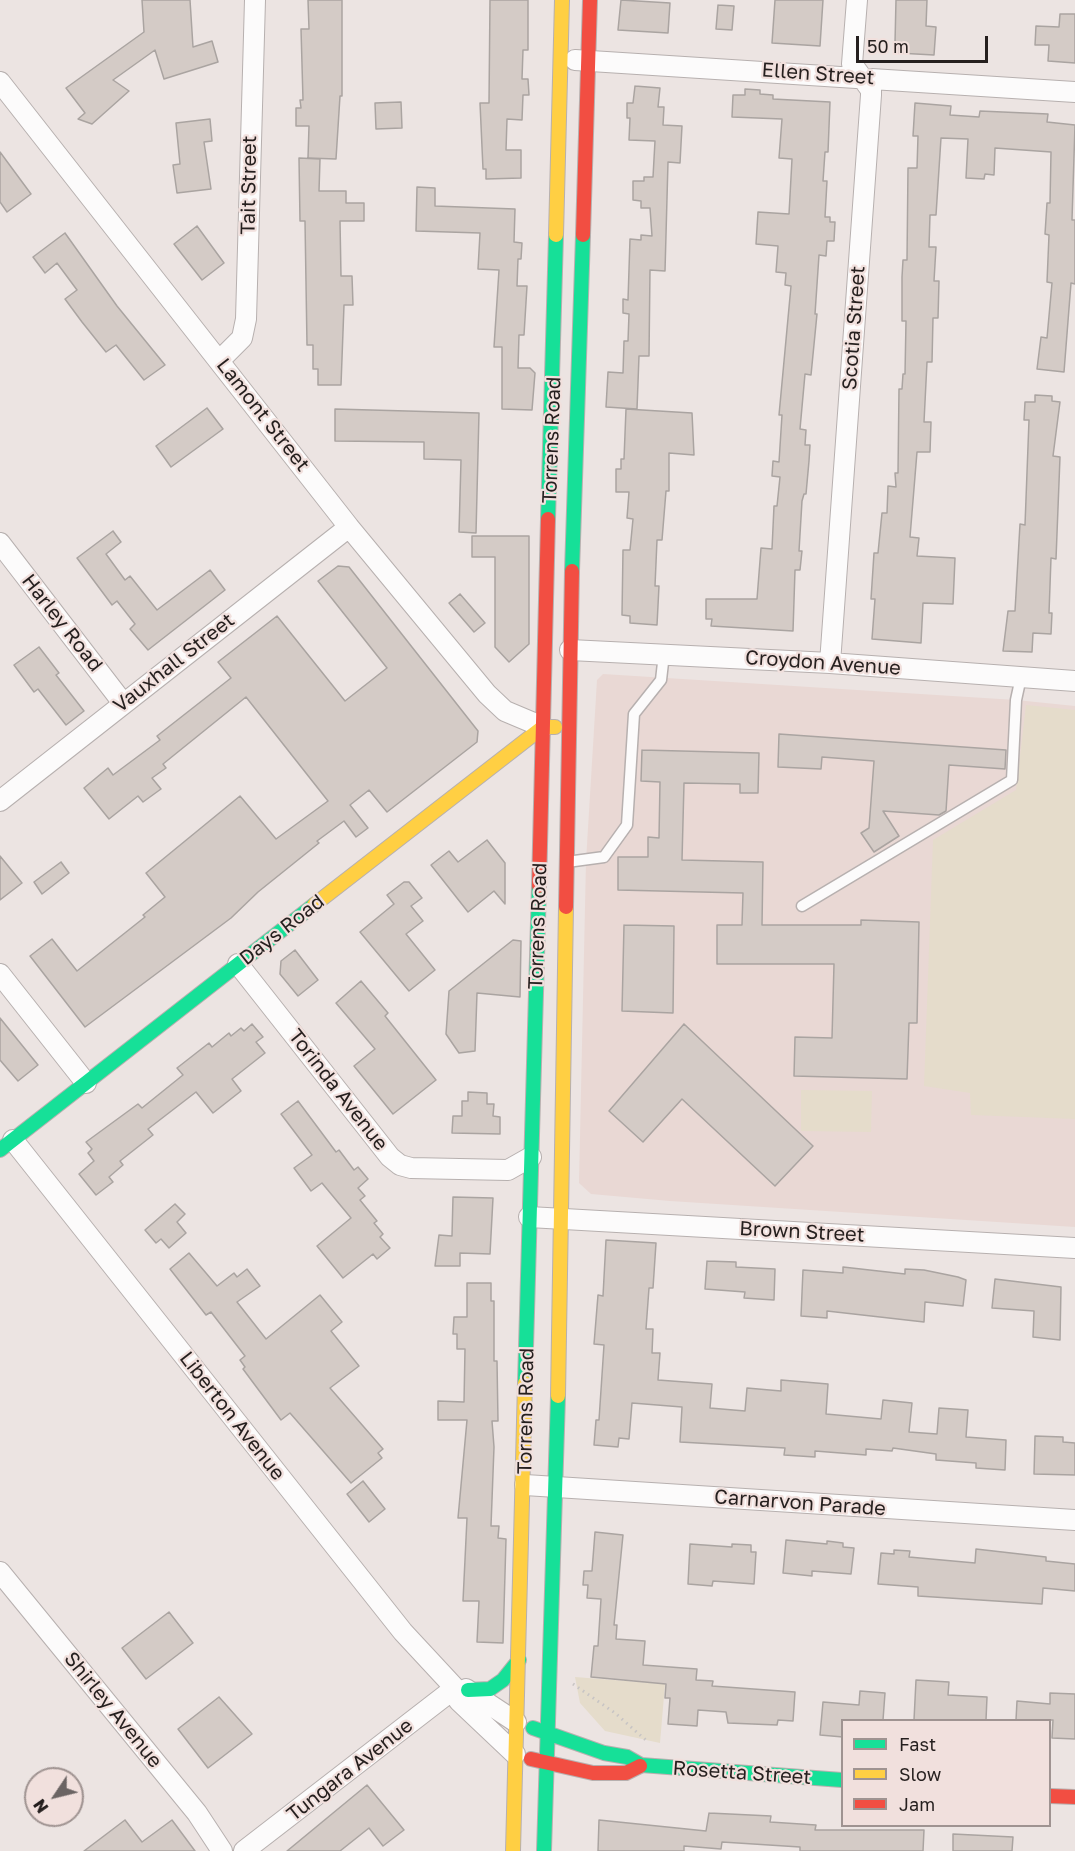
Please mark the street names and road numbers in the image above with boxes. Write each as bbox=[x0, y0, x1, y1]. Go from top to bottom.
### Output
street label: Ellen Street bbox=[761, 58, 875, 90]
street label: Tait Street bbox=[236, 135, 262, 235]
street label: Scotia Street bbox=[838, 265, 870, 391]
street label: Lamont Street bbox=[211, 354, 315, 476]
street label: Torrens Road bbox=[538, 376, 566, 504]
street label: Harley Road bbox=[17, 570, 107, 676]
street label: Vauxhall Street bbox=[109, 608, 239, 718]
street label: Croydon Avenue bbox=[744, 646, 902, 680]
street label: Torrens Road bbox=[524, 862, 552, 990]
street label: Days Road bbox=[235, 890, 329, 970]
street label: Torinda Avenue bbox=[283, 1025, 393, 1155]
street label: Brown Street bbox=[739, 1217, 865, 1247]
street label: Liberton Avenue bbox=[174, 1347, 290, 1485]
street label: Torrens Road bbox=[513, 1348, 539, 1474]
street label: Carnarvon Parade bbox=[713, 1485, 887, 1521]
street label: Shirley Avenue bbox=[59, 1647, 167, 1773]
street label: Tungara Avenue bbox=[282, 1713, 418, 1827]
street label: Rosetta Street bbox=[672, 1756, 812, 1790]

